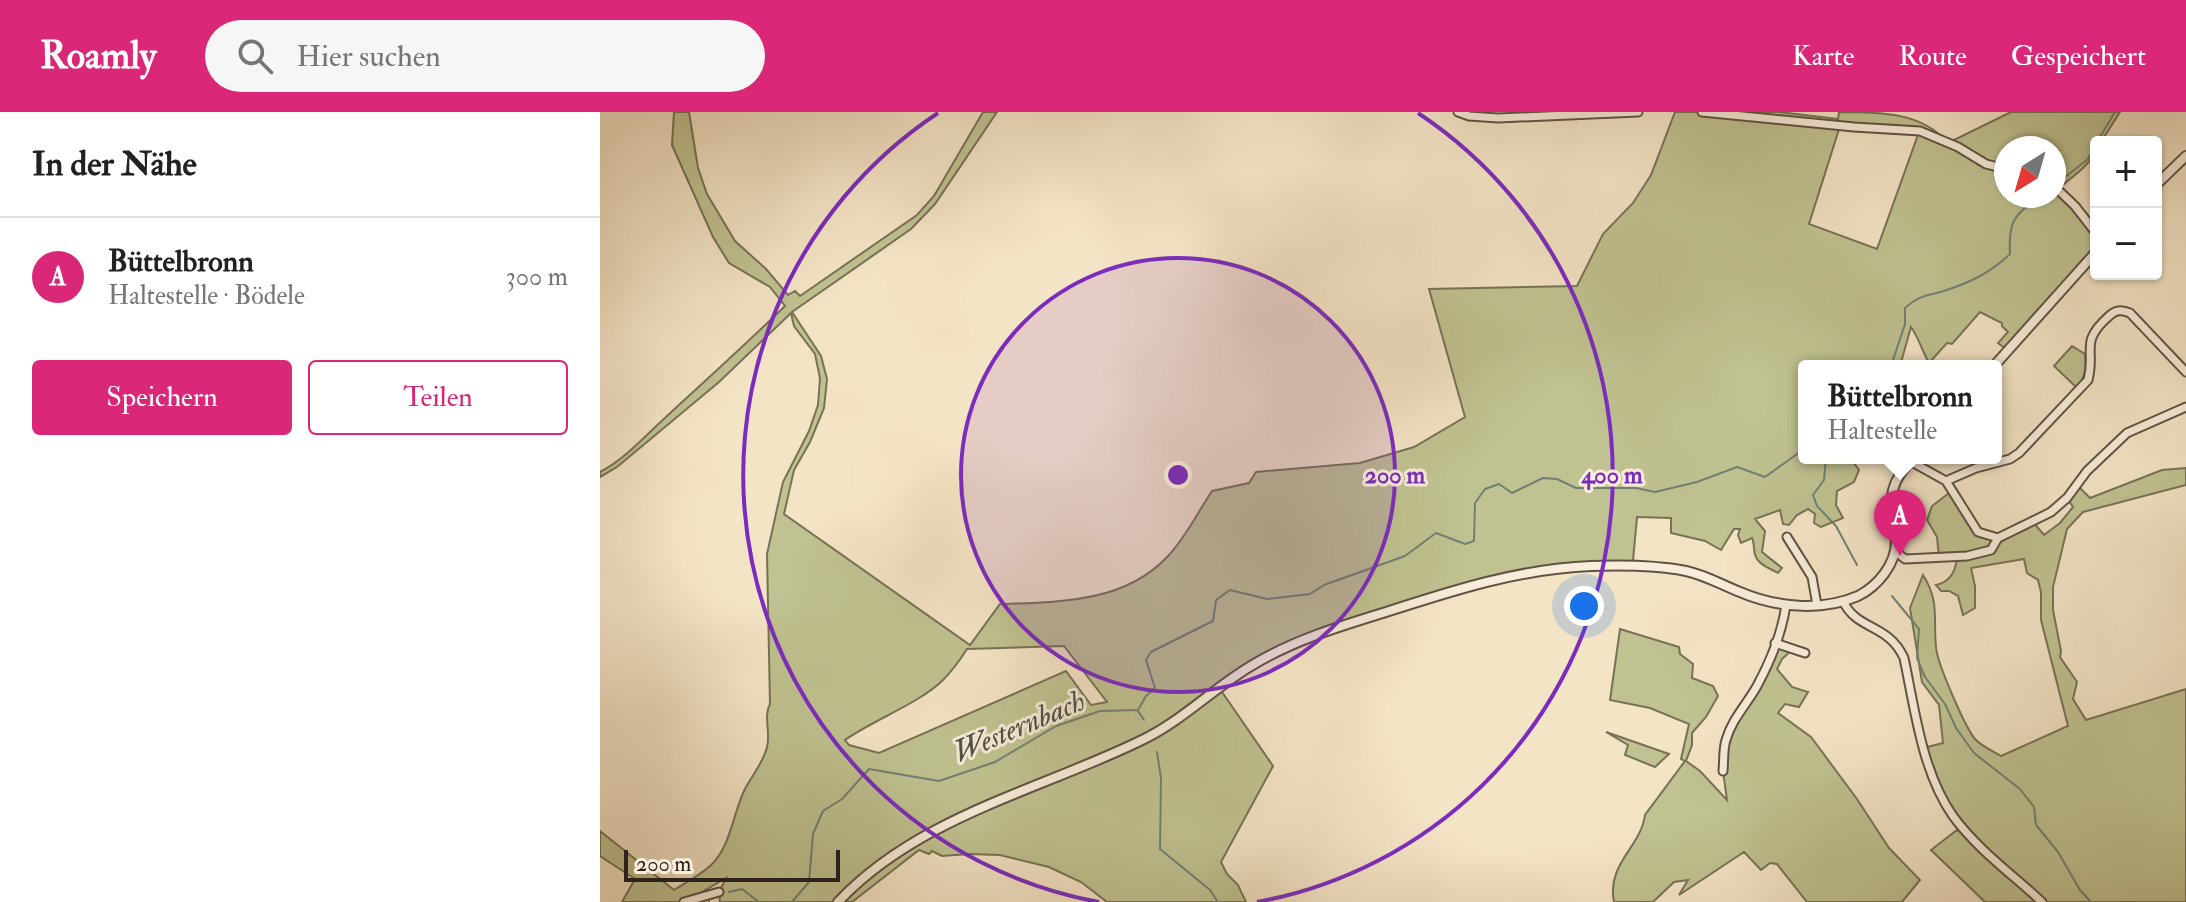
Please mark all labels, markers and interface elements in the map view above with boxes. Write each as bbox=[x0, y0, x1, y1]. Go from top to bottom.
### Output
search box bbox=[205, 20, 765, 92]
text: Roamly bbox=[40, 32, 157, 80]
icon: search bbox=[233, 34, 277, 78]
text: Hier suchen bbox=[297, 38, 441, 75]
text: Karte bbox=[1792, 39, 1854, 74]
text: Route bbox=[1898, 39, 1967, 74]
text: Gespeichert bbox=[2011, 39, 2146, 74]
north arrow bbox=[1994, 136, 2066, 208]
map controls bbox=[2090, 136, 2162, 280]
button: + bbox=[2090, 136, 2162, 208]
text: In der Nähe bbox=[32, 143, 197, 186]
button: − bbox=[2090, 208, 2162, 280]
text: Büttelbronn bbox=[108, 243, 254, 280]
text: A bbox=[50, 261, 66, 293]
text: 300 m bbox=[506, 261, 568, 293]
text: Haltestelle · Bödele bbox=[108, 280, 305, 312]
button: Speichern bbox=[32, 360, 292, 435]
button: Teilen bbox=[308, 360, 568, 435]
popup bbox=[1798, 360, 2002, 464]
text: Büttelbronn bbox=[1827, 378, 1973, 415]
text: Haltestelle bbox=[1827, 415, 1937, 447]
text: 200 m bbox=[1365, 460, 1426, 491]
text: 400 m bbox=[1580, 460, 1643, 491]
centre of rings bbox=[1164, 461, 1192, 489]
pin: A bbox=[1874, 490, 1926, 556]
your location bbox=[1564, 586, 1604, 626]
water label: Westernbach bbox=[948, 682, 1091, 771]
scale bar bbox=[624, 846, 840, 882]
text: 200 m bbox=[636, 850, 691, 878]

